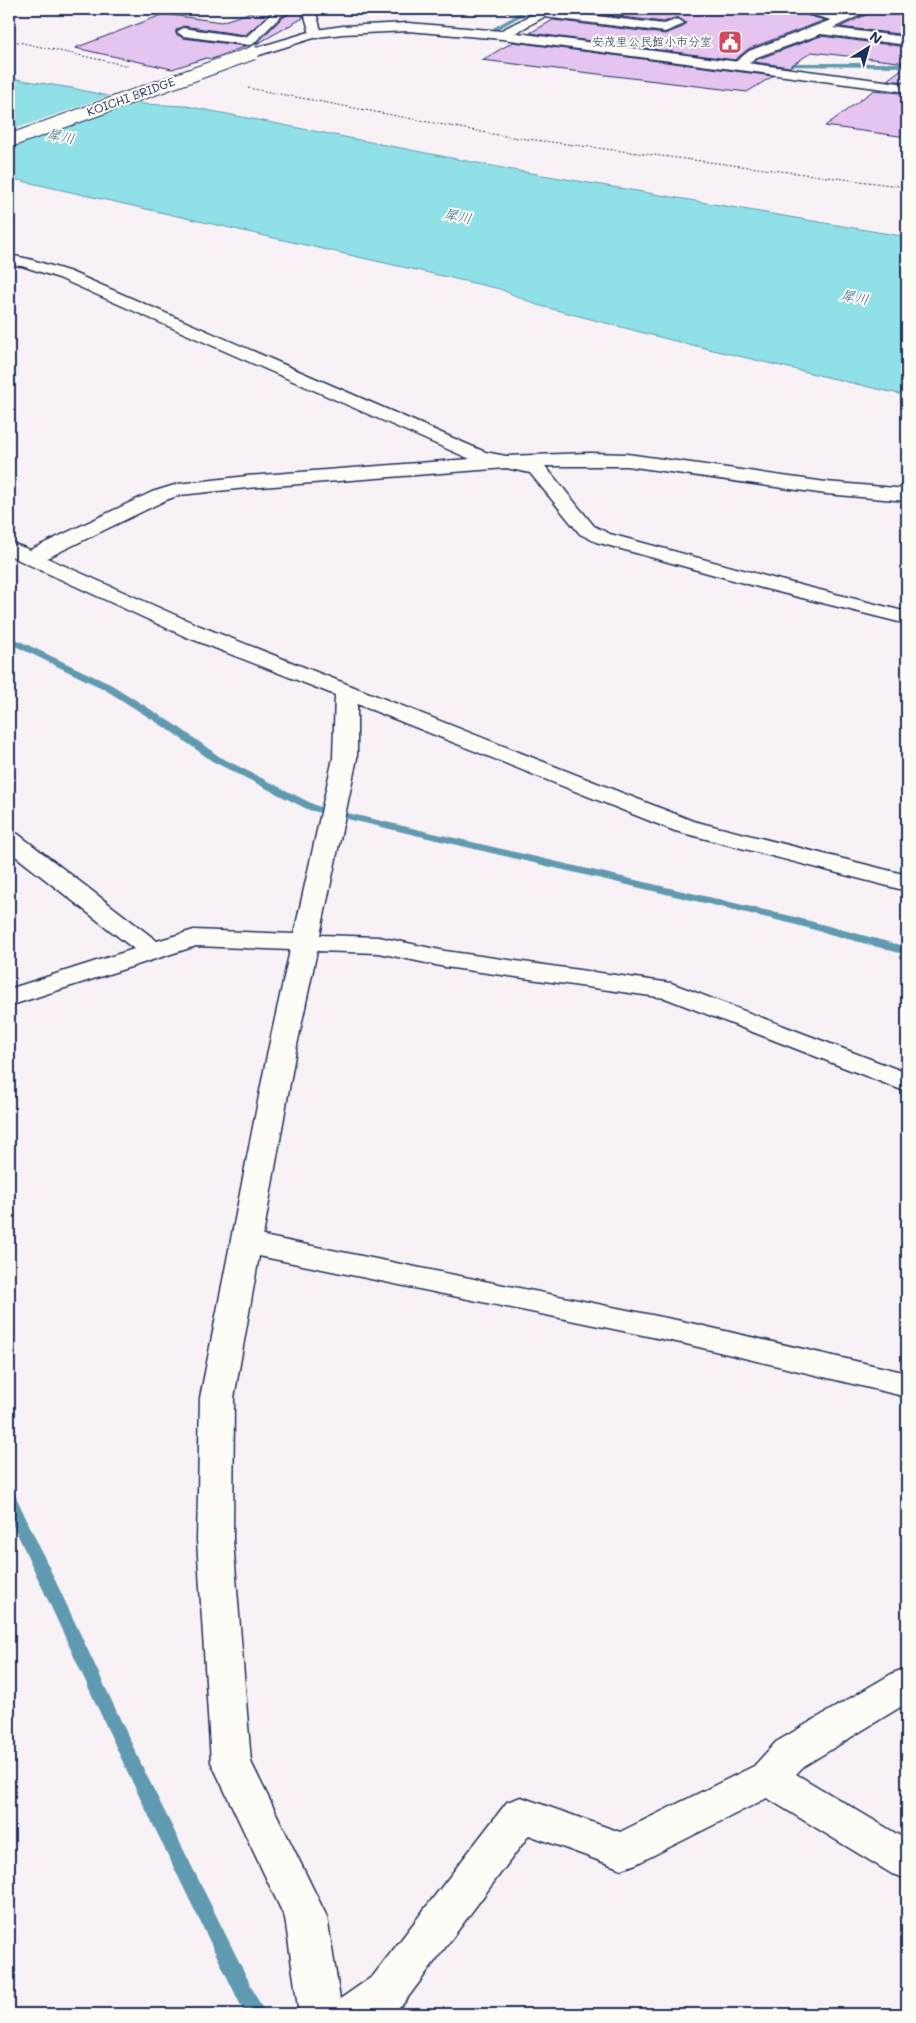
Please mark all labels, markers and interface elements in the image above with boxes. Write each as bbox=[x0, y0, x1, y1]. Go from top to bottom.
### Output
north arrow bbox=[844, 22, 894, 72]
text: N bbox=[866, 26, 886, 48]
public building icon: 安茂里公民館小市分室 bbox=[717, 29, 743, 55]
place label: 安茂里公民館小市分室 bbox=[592, 33, 712, 49]
street label: KOICHI BRIDGE bbox=[84, 73, 177, 119]
water label: 犀川 bbox=[46, 124, 77, 148]
water label: 犀川 bbox=[443, 204, 474, 228]
water label: 犀川 bbox=[840, 285, 871, 309]

